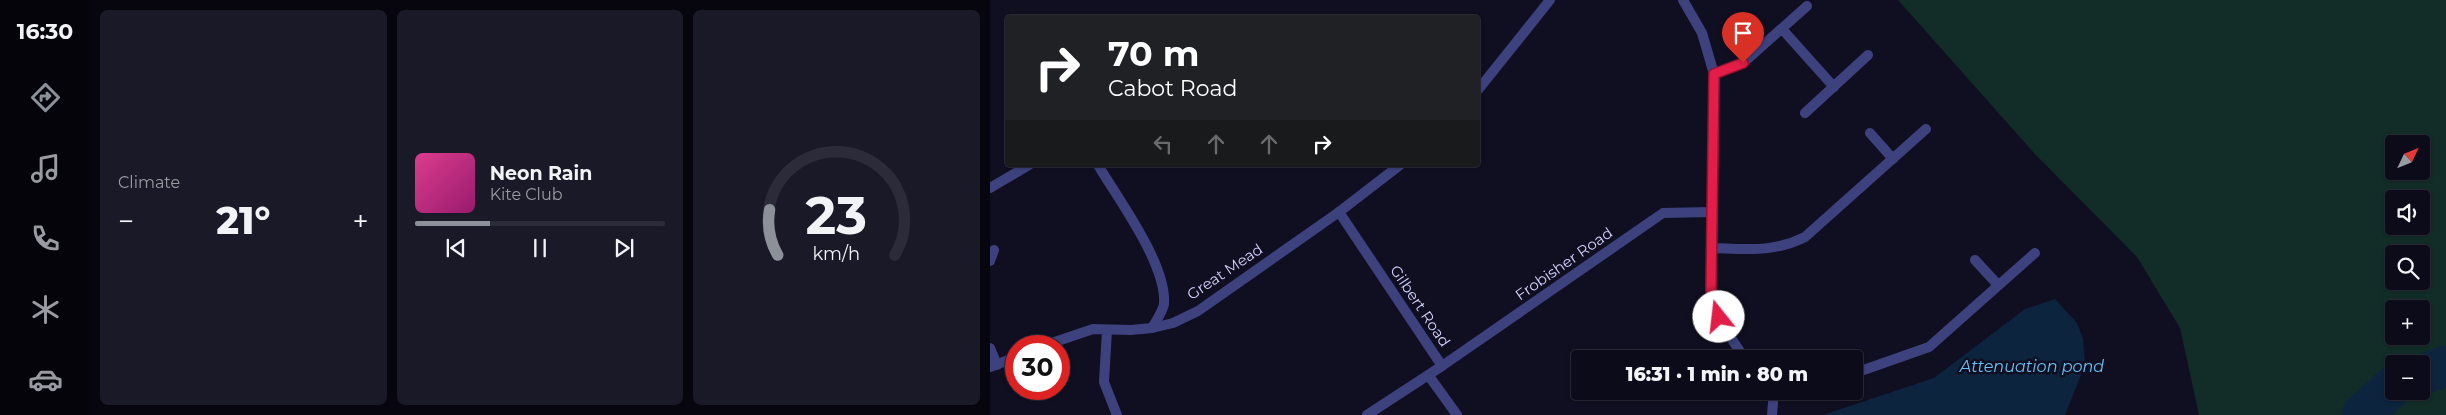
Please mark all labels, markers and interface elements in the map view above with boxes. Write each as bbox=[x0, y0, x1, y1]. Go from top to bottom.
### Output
pin bbox=[1722, 12, 1764, 63]
text: 16:30 bbox=[17, 18, 73, 45]
icon: arrive bbox=[1729, 19, 1757, 47]
text: 70 m bbox=[1108, 32, 1199, 75]
icon: right bbox=[1025, 35, 1090, 100]
text: Cabot Road bbox=[1108, 75, 1237, 102]
icon: directions bbox=[28, 80, 63, 115]
icon: left bbox=[1149, 130, 1177, 158]
icon: ahead bbox=[1202, 130, 1230, 158]
icon: ahead bbox=[1255, 130, 1283, 158]
icon: right bbox=[1308, 130, 1336, 158]
north arrow bbox=[2385, 135, 2430, 180]
map controls bbox=[2385, 135, 2430, 400]
icon: music bbox=[28, 151, 63, 186]
text: Neon Rain bbox=[490, 162, 592, 185]
text: Climate bbox=[118, 173, 180, 192]
text: 23 bbox=[806, 184, 867, 247]
text: Kite Club bbox=[490, 185, 563, 204]
button: sound bbox=[2385, 190, 2430, 235]
text: 21° bbox=[216, 197, 270, 244]
text: − bbox=[118, 204, 134, 238]
text: + bbox=[353, 204, 369, 238]
icon: phone bbox=[28, 221, 63, 256]
street label: Frobisher Road bbox=[1511, 223, 1616, 304]
icon: previous bbox=[442, 234, 470, 262]
icon: pause bbox=[526, 234, 554, 262]
icon: next bbox=[610, 234, 638, 262]
street label: Great Mead bbox=[1183, 239, 1266, 304]
text: km/h bbox=[813, 243, 860, 264]
button: search bbox=[2385, 245, 2430, 290]
street label: Gilbert Road bbox=[1386, 261, 1455, 350]
position arrow bbox=[1692, 290, 1744, 342]
icon: climate bbox=[28, 292, 63, 327]
button: + bbox=[2385, 300, 2430, 345]
speed limit sign: 30 bbox=[1005, 335, 1070, 400]
button: − bbox=[2385, 355, 2430, 400]
water label: Attenuation pond bbox=[1959, 357, 2104, 376]
icon: car bbox=[28, 362, 63, 397]
text: 16:31 · 1 min · 80 m bbox=[1626, 363, 1808, 386]

